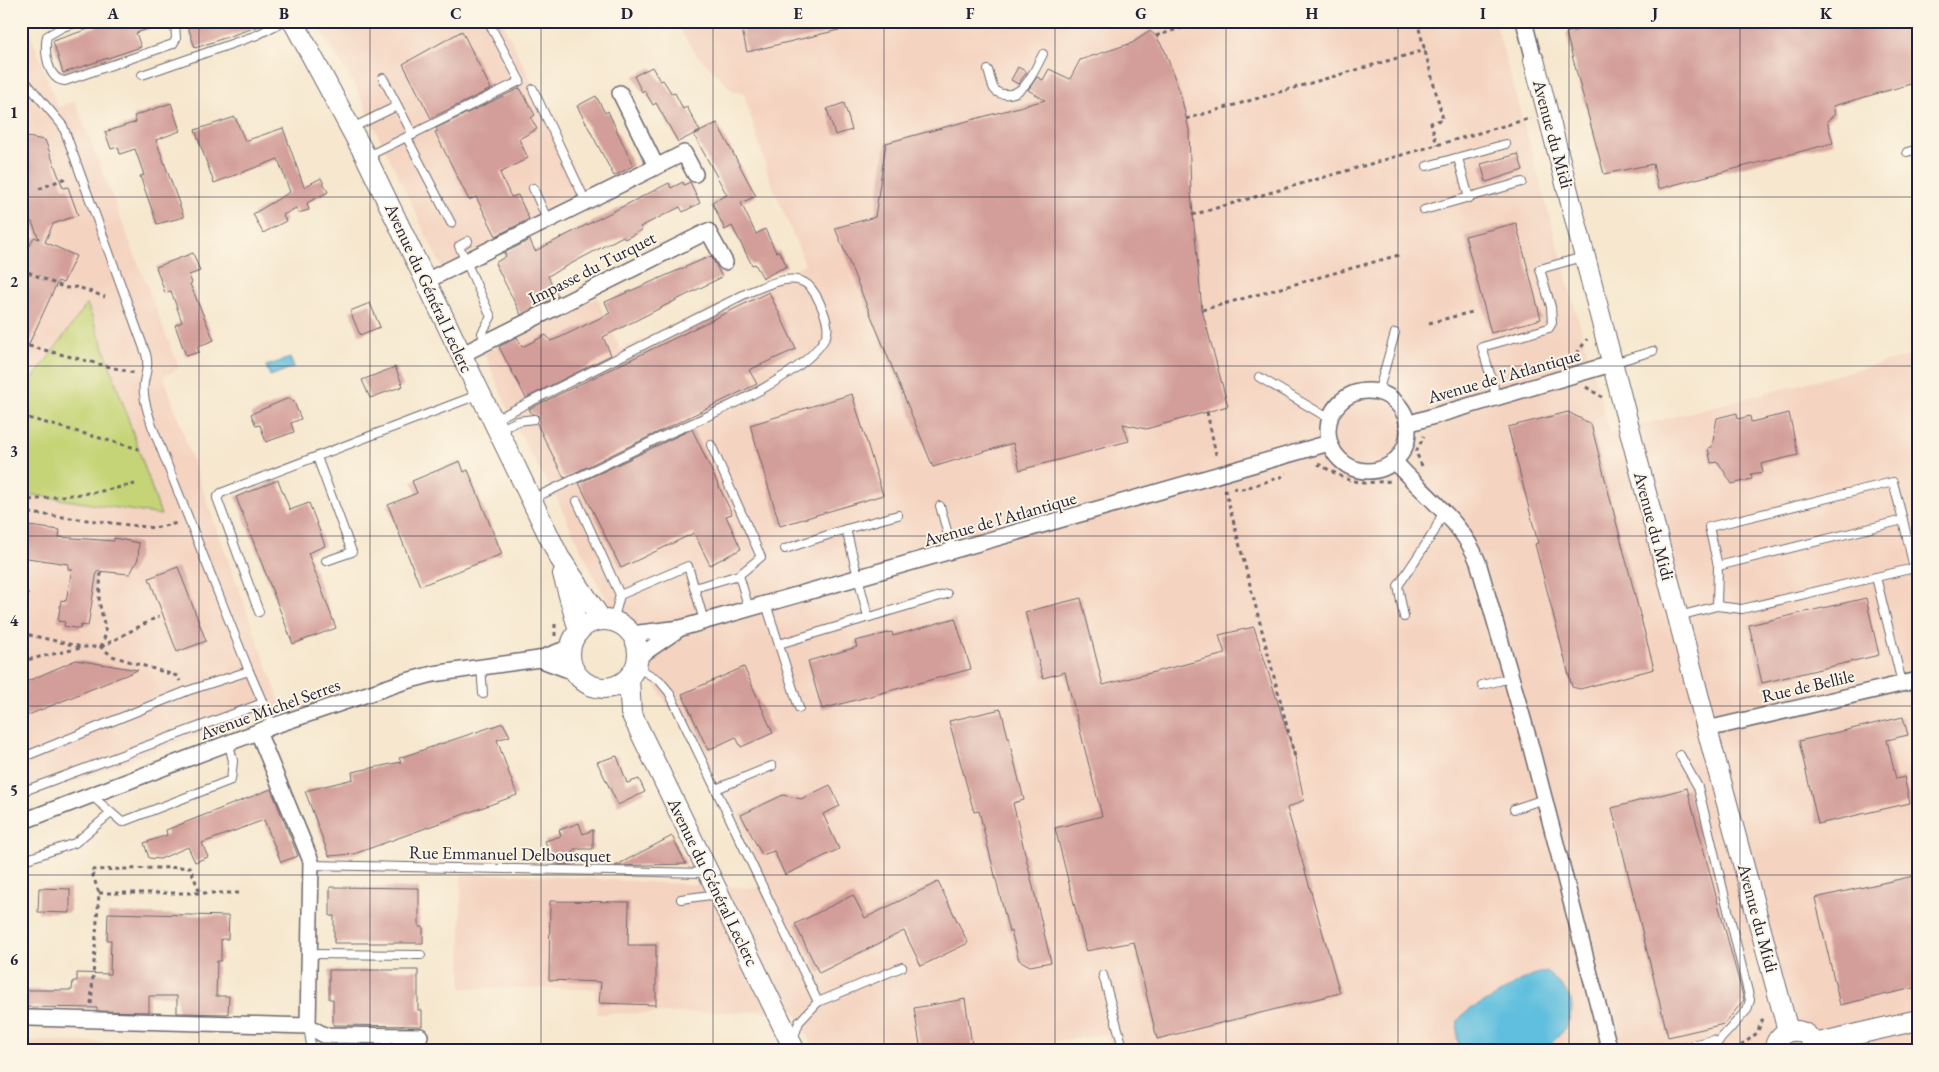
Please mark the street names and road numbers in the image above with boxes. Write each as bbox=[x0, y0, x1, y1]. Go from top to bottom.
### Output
street label: Avenue du Midi bbox=[1528, 76, 1579, 191]
street label: Avenue du Général Leclerc bbox=[380, 198, 479, 376]
street label: Impasse du Turquet bbox=[524, 225, 660, 310]
street label: Avenue de l'Atlantique bbox=[1424, 343, 1583, 409]
street label: Avenue du Midi bbox=[1629, 468, 1680, 583]
street label: Avenue de l'Atlantique bbox=[920, 486, 1079, 552]
street label: Rue de Bellile bbox=[1759, 664, 1857, 707]
street label: Avenue Michel Serres bbox=[196, 672, 343, 745]
street label: Avenue du Général Leclerc bbox=[662, 793, 764, 970]
street label: Rue Emmanuel Delbousquet bbox=[409, 840, 612, 867]
street label: Avenue du Midi bbox=[1733, 860, 1784, 975]

